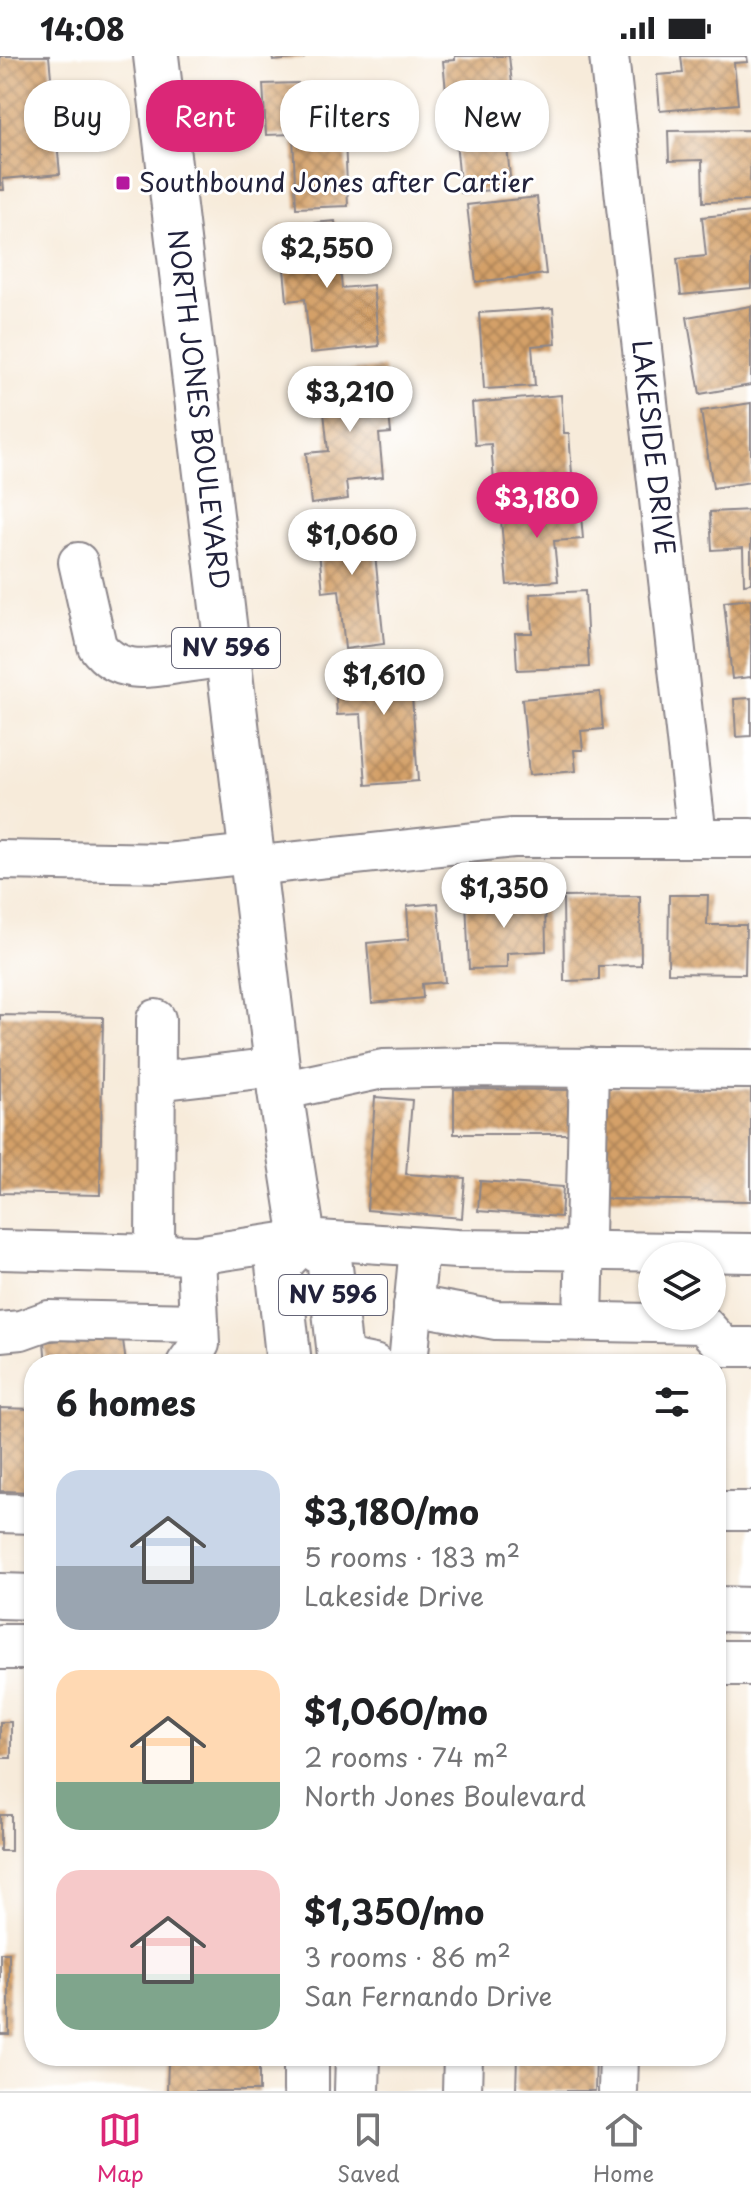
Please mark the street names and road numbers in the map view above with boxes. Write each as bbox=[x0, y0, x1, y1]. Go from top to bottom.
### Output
street label: NORTH JONES BOULEVARD bbox=[159, 227, 241, 591]
street label: LAKESIDE DRIVE bbox=[623, 338, 686, 557]
road number: NV 596 bbox=[172, 628, 280, 668]
road number: NV 596 bbox=[279, 1275, 387, 1315]

